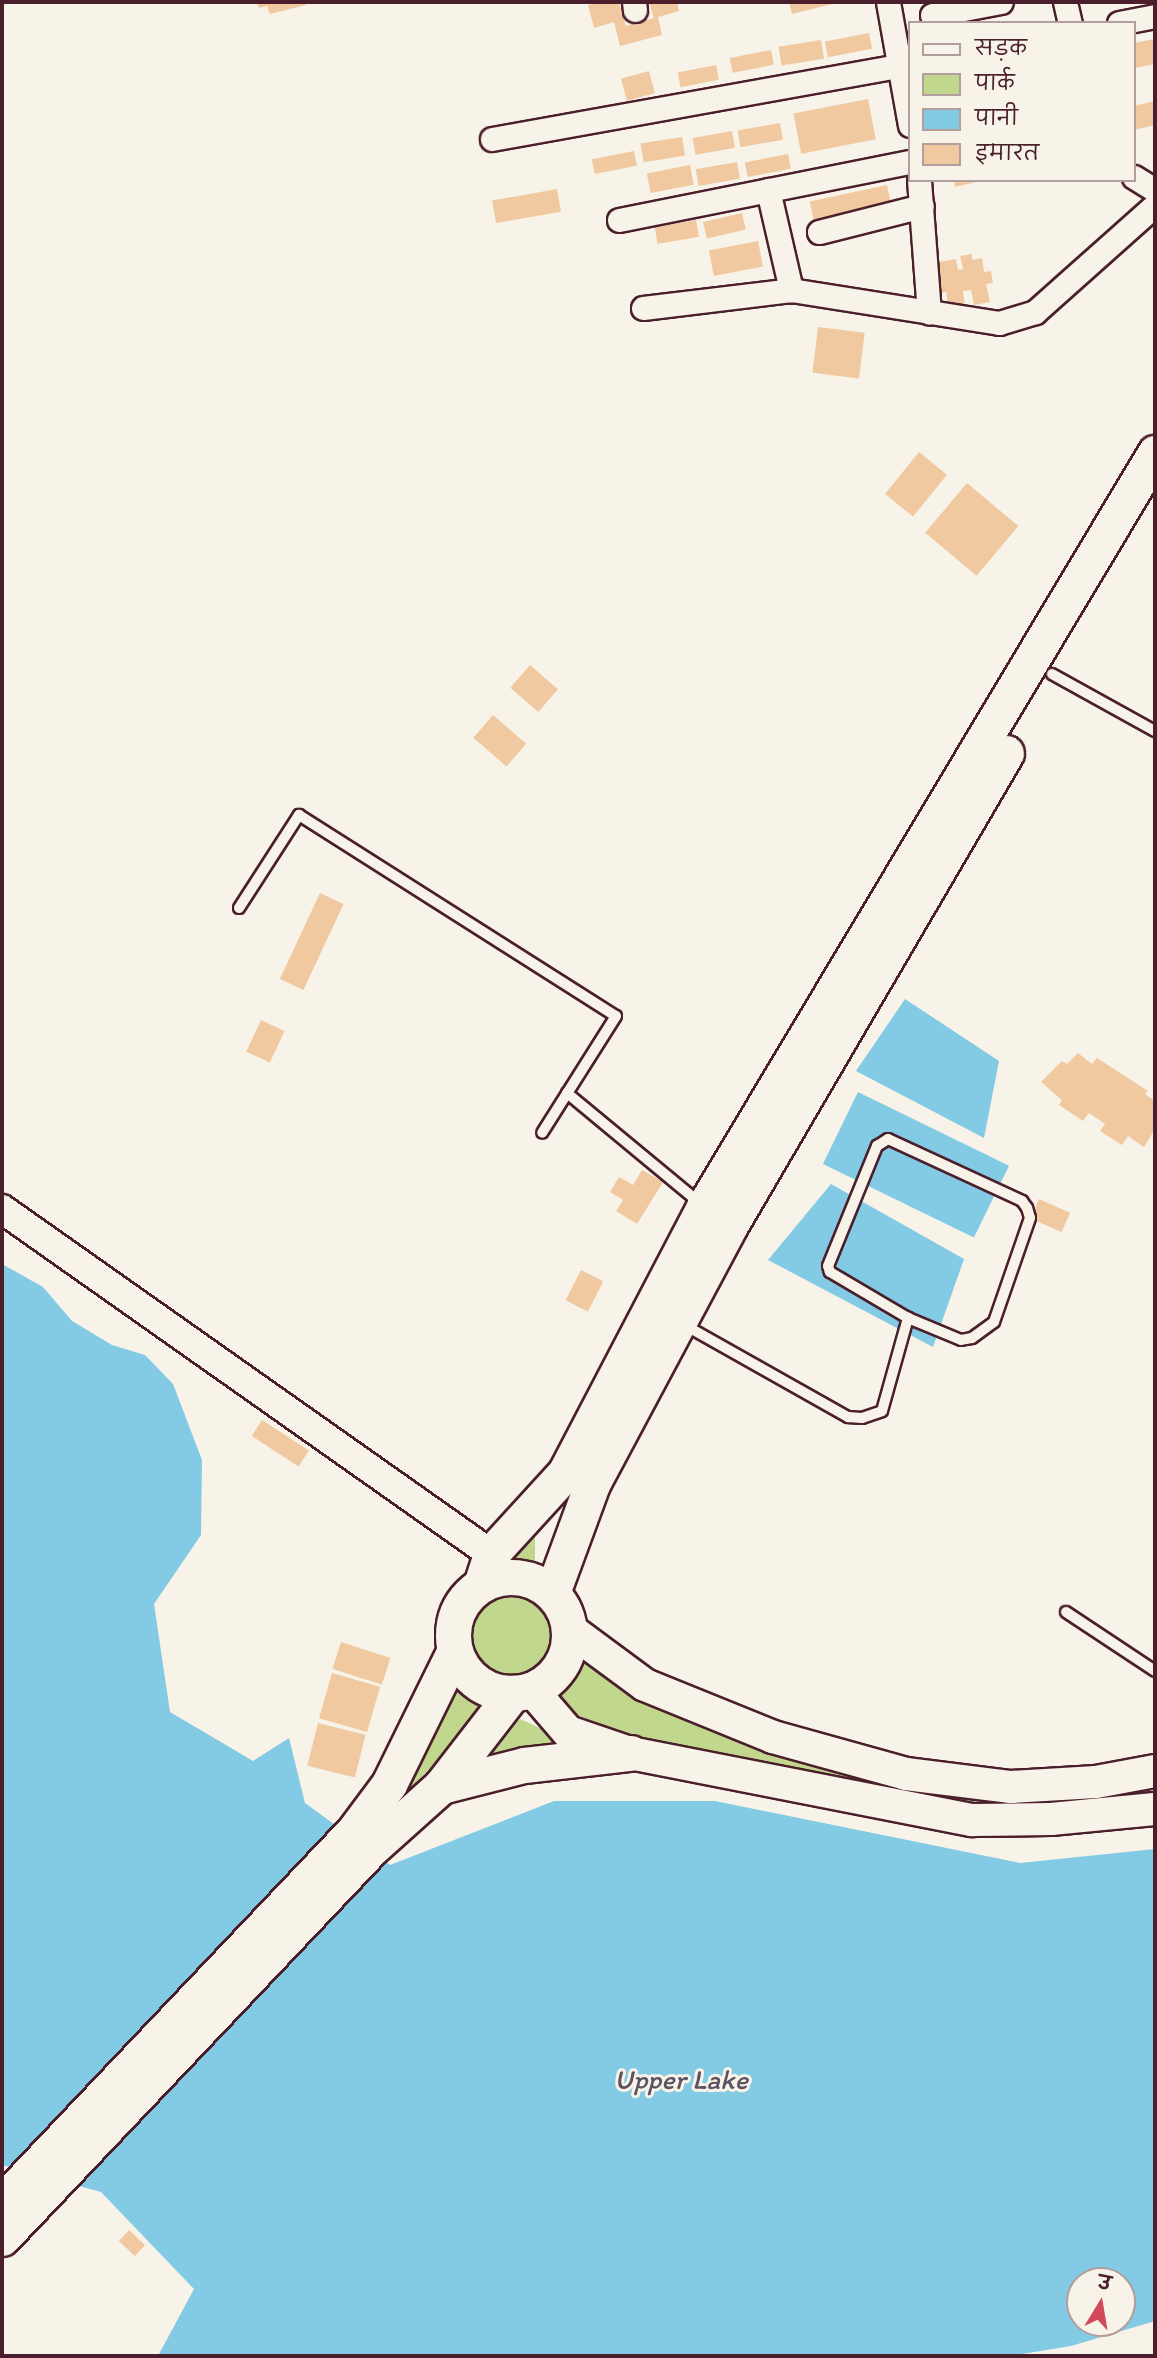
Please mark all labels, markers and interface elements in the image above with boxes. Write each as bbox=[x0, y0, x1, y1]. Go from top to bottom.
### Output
legend bbox=[908, 21, 1136, 182]
text: सड़क bbox=[975, 35, 1027, 60]
text: पार्क bbox=[975, 70, 1015, 95]
text: पानी bbox=[975, 105, 1018, 130]
text: इमारत bbox=[975, 140, 1039, 165]
water label: Upper Lake bbox=[614, 2062, 748, 2096]
north arrow bbox=[1066, 2267, 1136, 2337]
text: उ bbox=[1096, 2270, 1113, 2295]

